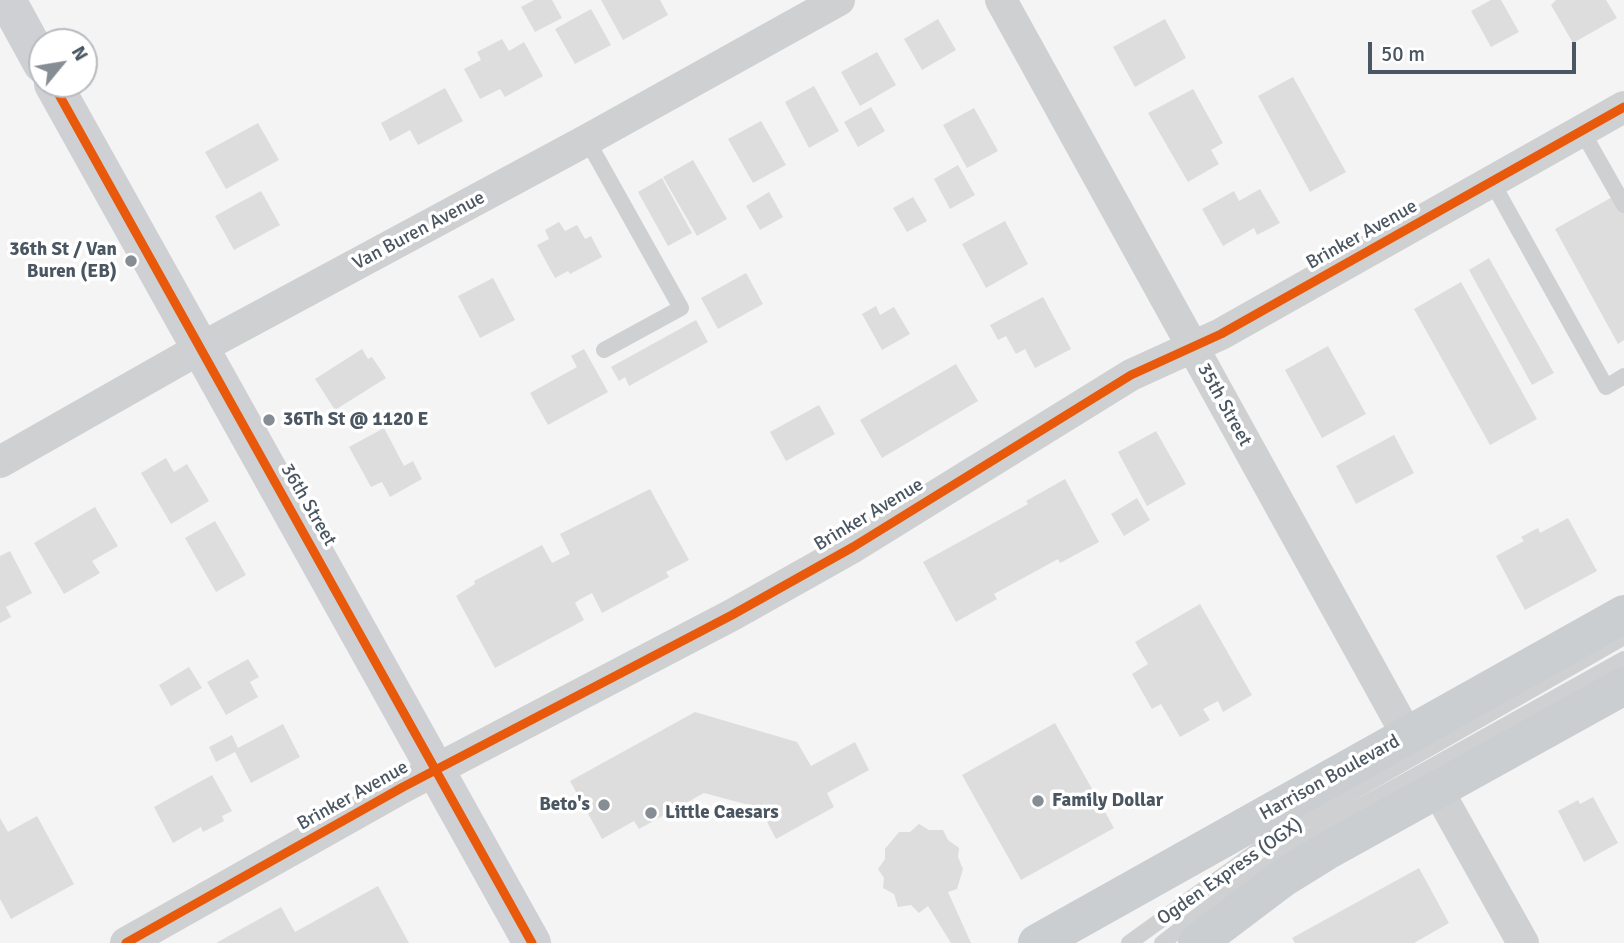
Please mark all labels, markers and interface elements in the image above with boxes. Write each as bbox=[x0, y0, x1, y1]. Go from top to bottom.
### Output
north arrow bbox=[28, 28, 98, 98]
scale bar bbox=[1372, 28, 1580, 72]
text: 50 m bbox=[1381, 41, 1425, 67]
text: N bbox=[66, 42, 93, 65]
street label: Van Buren Avenue bbox=[349, 187, 489, 275]
street label: Brinker Avenue bbox=[1303, 195, 1421, 275]
place label: 36th St / Van Buren (EB) bbox=[9, 239, 117, 283]
marker: 36th St / Van Buren (EB) bbox=[123, 253, 139, 269]
street label: 35th Street bbox=[1192, 360, 1256, 450]
place label: 36Th St @ 1120 E bbox=[283, 409, 428, 431]
marker: 36Th St @ 1120 E bbox=[261, 412, 277, 428]
street label: 36th Street bbox=[275, 460, 341, 550]
street label: Brinker Avenue bbox=[810, 473, 928, 557]
street label: Harrison Boulevard bbox=[1256, 730, 1404, 826]
street label: Brinker Avenue bbox=[294, 756, 412, 836]
place label: Family Dollar bbox=[1052, 790, 1163, 812]
marker: Family Dollar bbox=[1030, 793, 1046, 809]
place label: Beto's bbox=[539, 794, 590, 816]
marker: Beto's bbox=[596, 797, 612, 813]
place label: Little Caesars bbox=[665, 802, 779, 824]
marker: Little Caesars bbox=[643, 805, 659, 821]
street label: Ogden Express (OGX) bbox=[1153, 813, 1307, 931]

